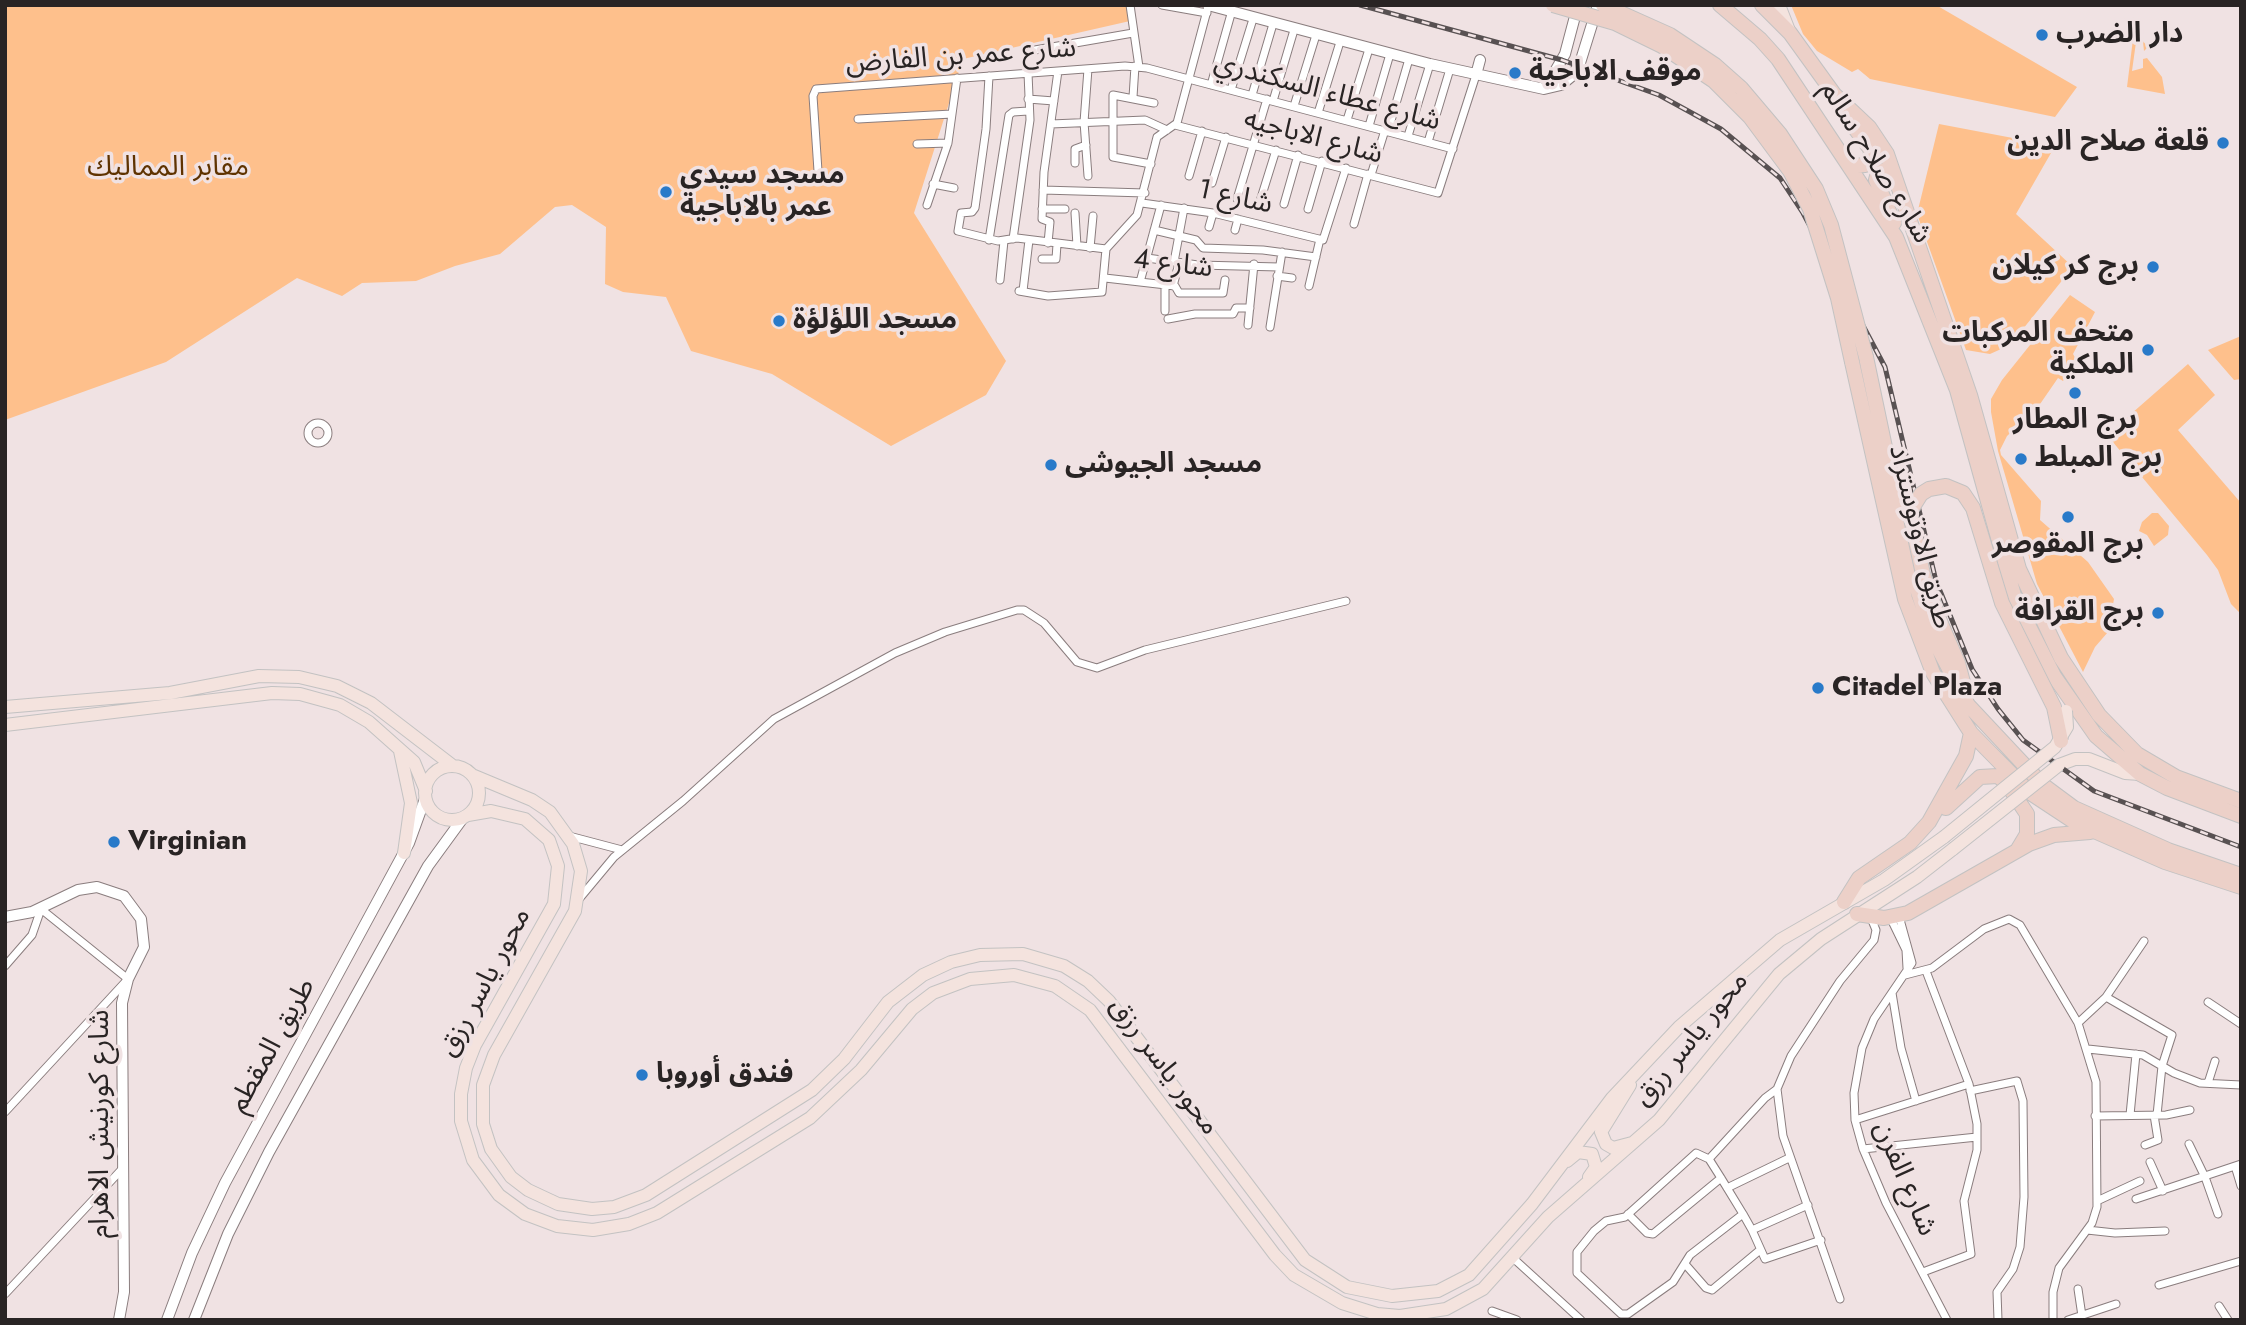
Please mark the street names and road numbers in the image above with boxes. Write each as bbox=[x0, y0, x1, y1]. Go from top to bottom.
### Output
street label: شارع عمر بن الفارض bbox=[845, 32, 1077, 82]
street label: شارع عطاء السكندري bbox=[1210, 47, 1444, 139]
street label: شارع صلاح سالم bbox=[1812, 76, 1938, 250]
street label: شارع الاباجيه bbox=[1240, 103, 1386, 173]
street label: شارع 1 bbox=[1195, 174, 1275, 222]
street label: شارع 4 bbox=[1132, 243, 1214, 287]
street label: طريق الاوتوستراد bbox=[1880, 442, 1958, 632]
street label: محور ياسر رزق bbox=[433, 903, 539, 1063]
street label: محور ياسر رزق bbox=[1627, 966, 1757, 1114]
street label: طريق المقطم bbox=[222, 973, 324, 1119]
street label: محور ياسر رزق bbox=[1100, 991, 1226, 1143]
street label: شارع كورنيش الاهرام bbox=[84, 1010, 118, 1238]
street label: شارع الفرن bbox=[1865, 1117, 1943, 1241]

